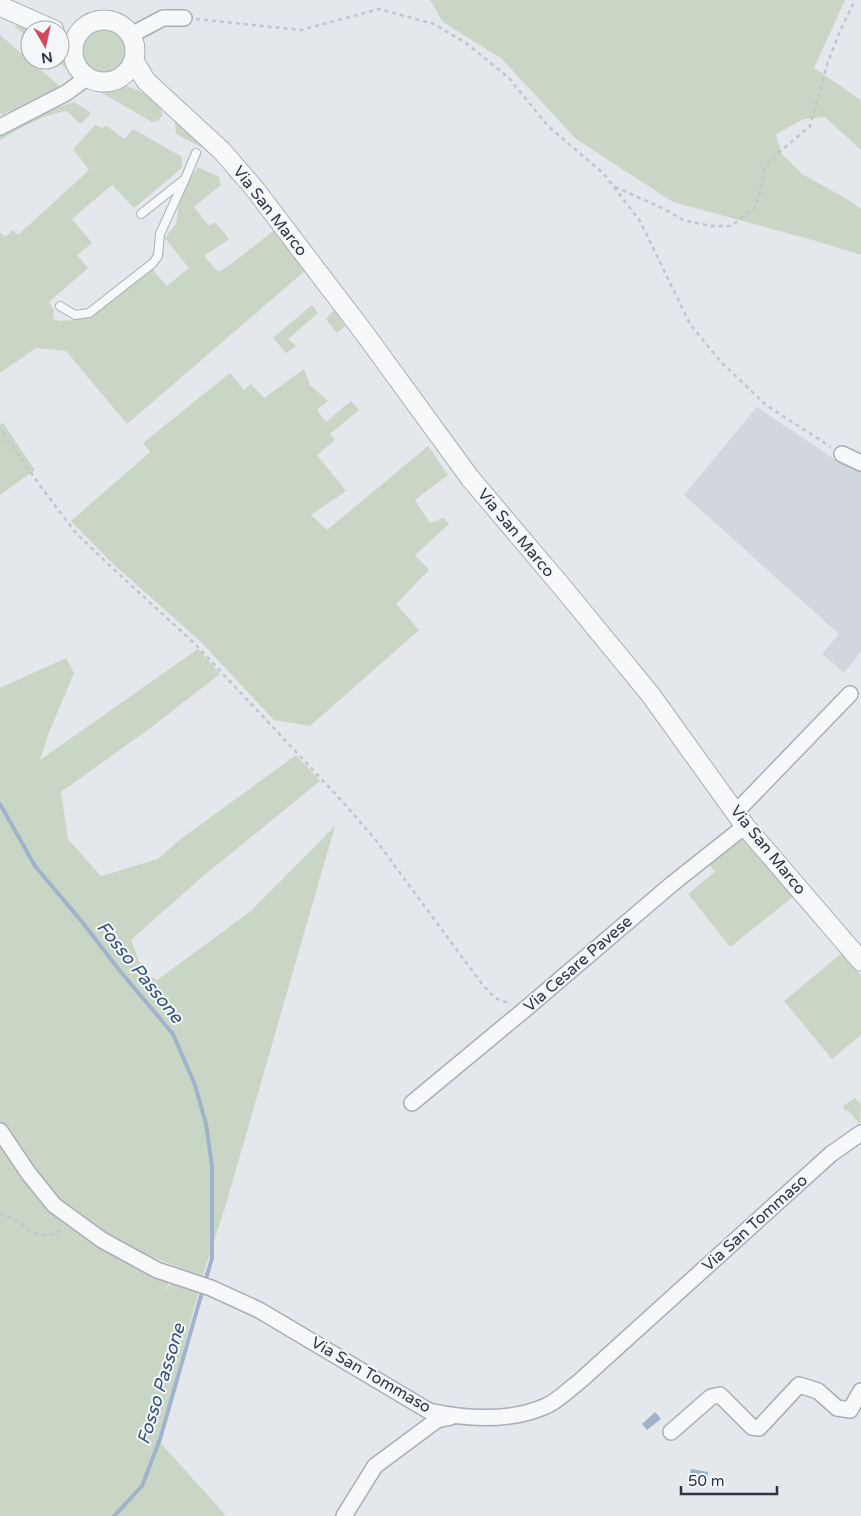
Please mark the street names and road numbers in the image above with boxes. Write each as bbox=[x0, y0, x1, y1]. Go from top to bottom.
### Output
street label: Via San Marco bbox=[228, 162, 312, 260]
street label: Via San Marco bbox=[473, 485, 559, 581]
street label: Via San Marco bbox=[726, 801, 810, 899]
street label: Via Cesare Pavese bbox=[520, 911, 636, 1017]
street label: Via San Tommaso bbox=[698, 1170, 812, 1276]
street label: Via San Tommaso bbox=[308, 1333, 434, 1417]

